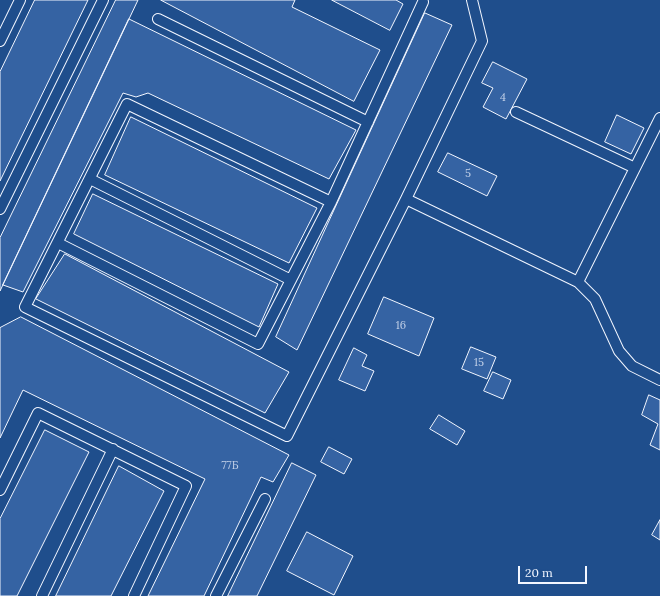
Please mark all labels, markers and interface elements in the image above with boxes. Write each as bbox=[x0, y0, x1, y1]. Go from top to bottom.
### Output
house number: 4 bbox=[500, 91, 506, 105]
house number: 5 bbox=[465, 167, 471, 181]
house number: 16 bbox=[396, 319, 406, 333]
house number: 15 bbox=[474, 356, 484, 370]
house number: 77Б bbox=[222, 459, 238, 473]
scale bar bbox=[520, 558, 589, 584]
text: 20 m bbox=[525, 565, 553, 580]

